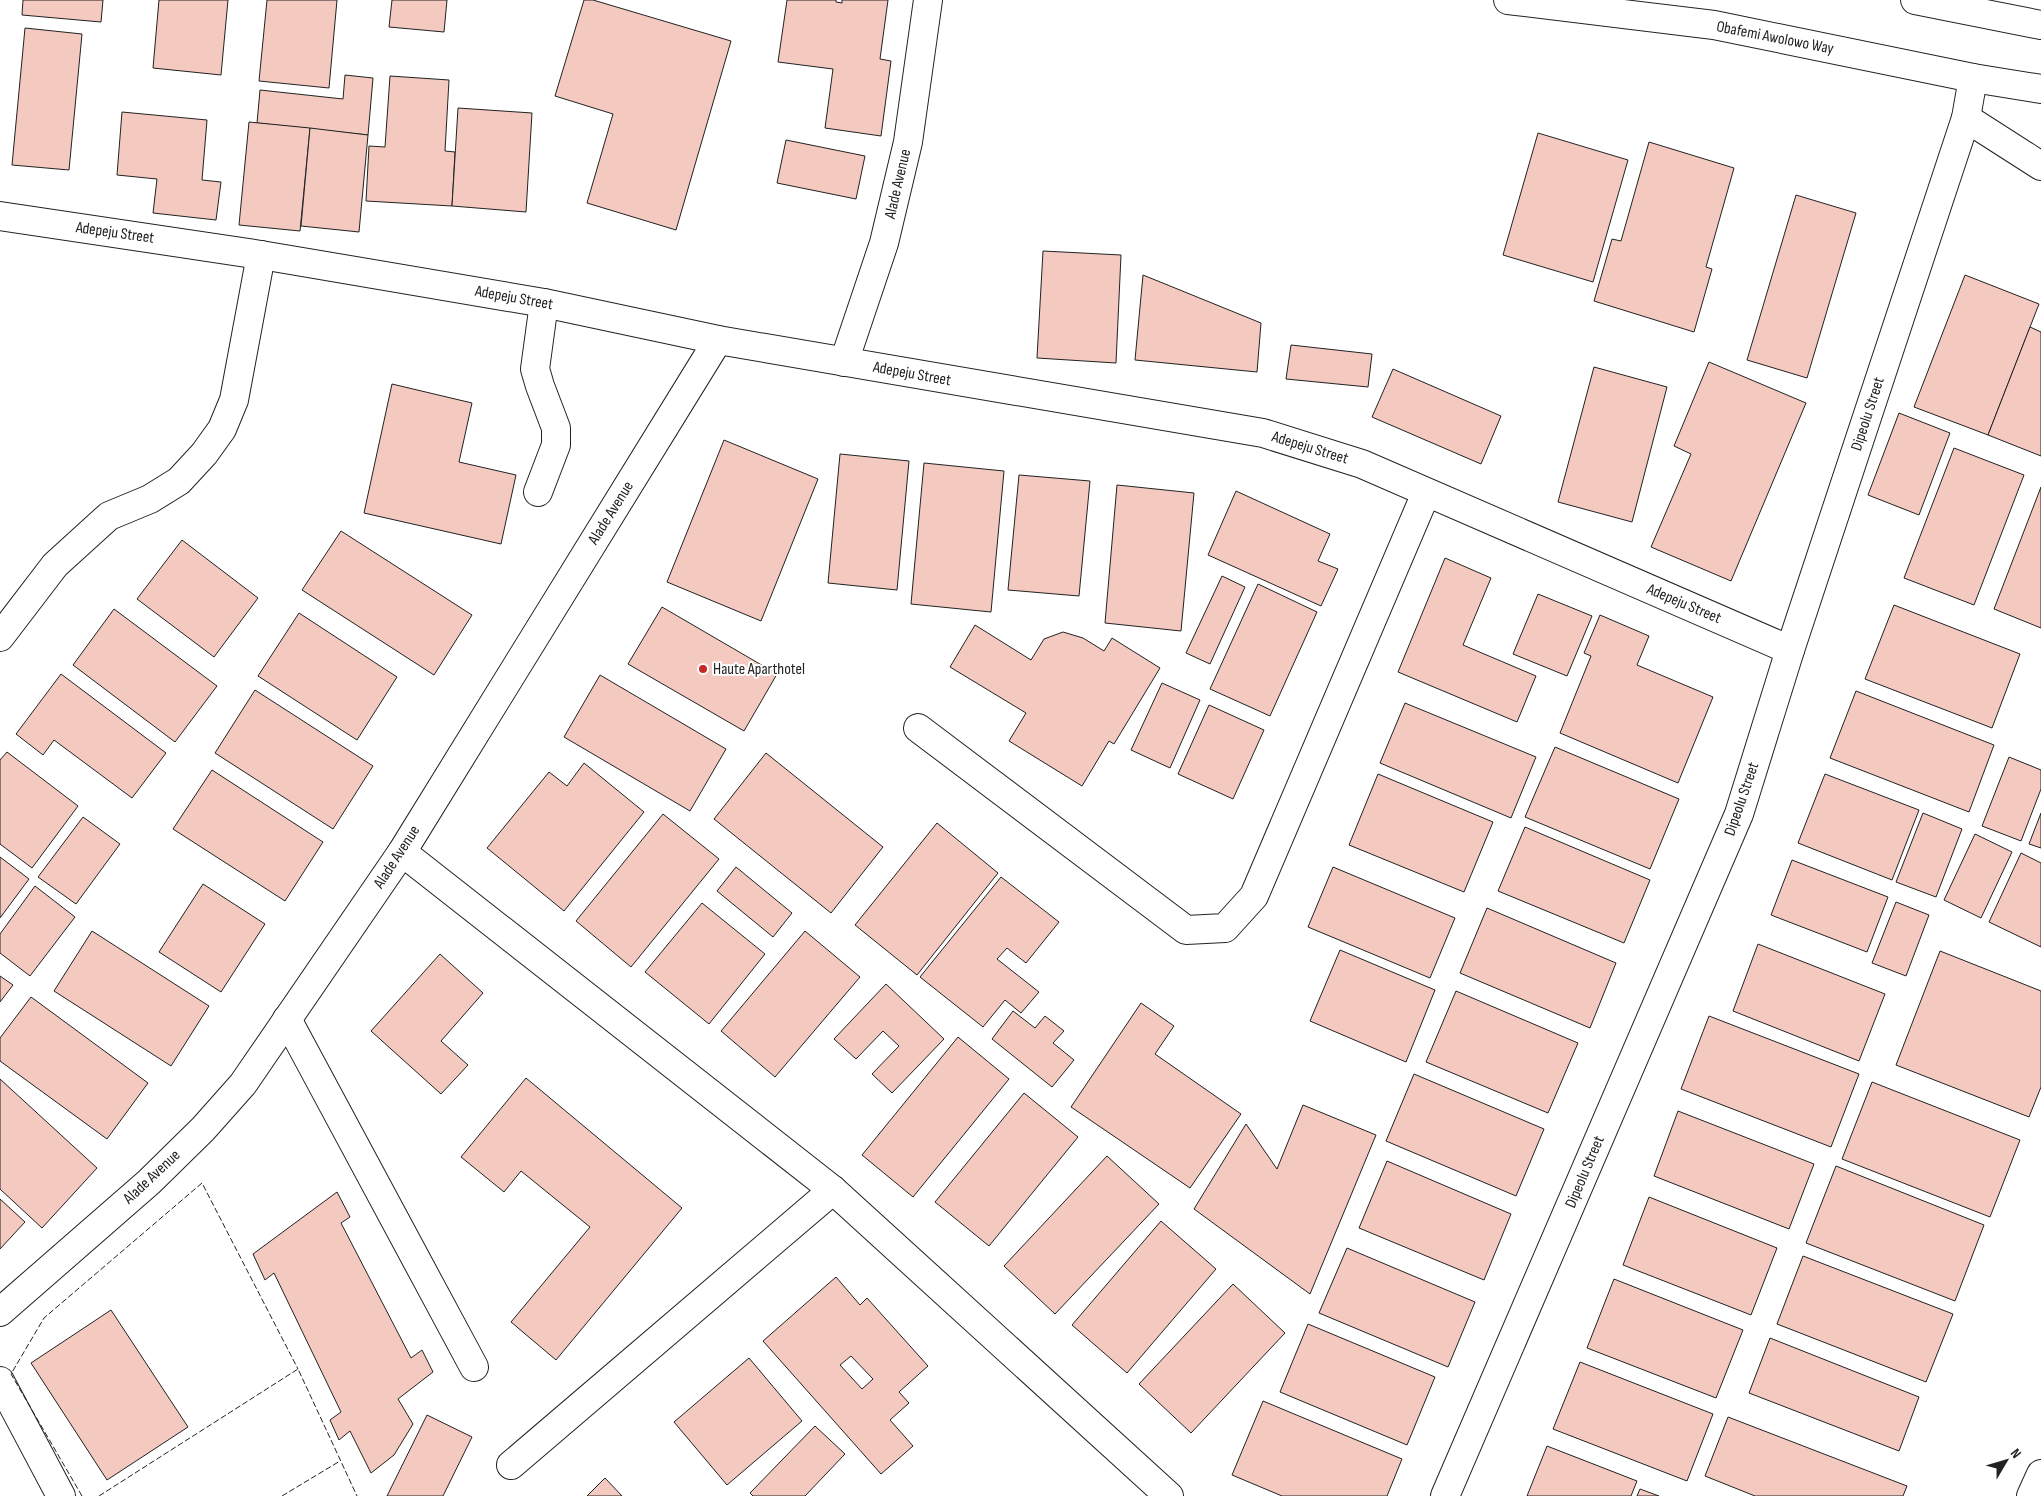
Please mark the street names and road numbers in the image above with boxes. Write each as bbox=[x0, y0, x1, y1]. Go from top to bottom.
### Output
street label: Obafemi Awolowo Way bbox=[1715, 17, 1835, 59]
street label: Alade Avenue bbox=[881, 147, 915, 222]
street label: Adepeju Street bbox=[74, 218, 155, 248]
street label: Adepeju Street bbox=[473, 282, 554, 314]
street label: Adepeju Street bbox=[871, 358, 952, 390]
street label: Dipeolu Street bbox=[1847, 375, 1889, 453]
street label: Adepeju Street bbox=[1269, 427, 1350, 469]
street label: Alade Avenue bbox=[584, 478, 638, 549]
street label: Adepeju Street bbox=[1643, 580, 1724, 628]
street label: Dipeolu Street bbox=[1721, 760, 1763, 838]
street label: Alade Avenue bbox=[369, 822, 424, 893]
street label: Dipeolu Street bbox=[1561, 1133, 1609, 1211]
street label: Alade Avenue bbox=[119, 1146, 184, 1209]

